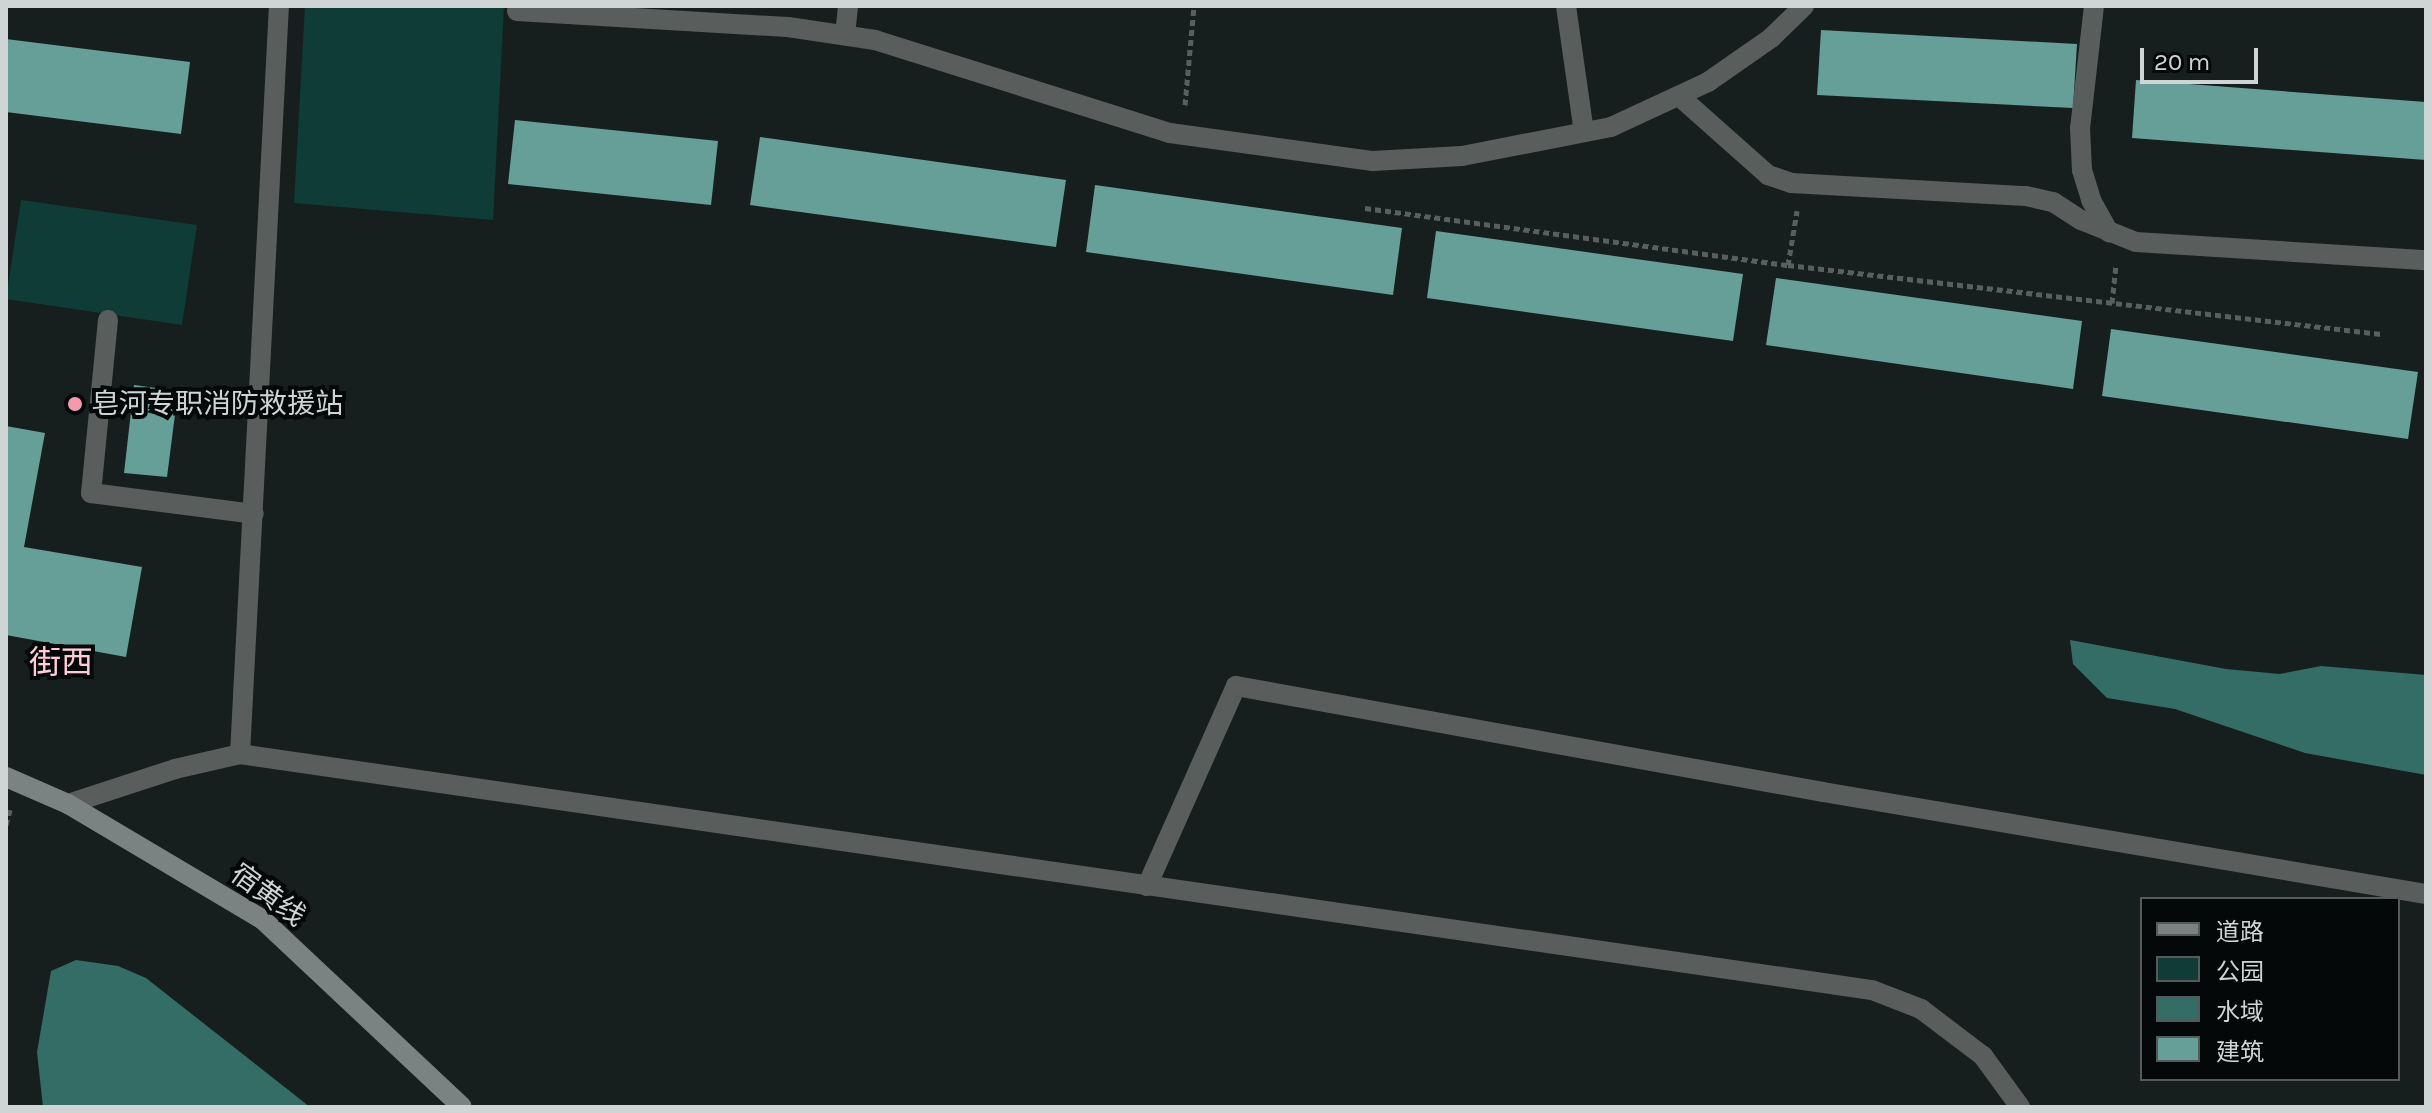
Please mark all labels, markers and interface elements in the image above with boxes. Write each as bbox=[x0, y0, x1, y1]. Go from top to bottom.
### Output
scale bar bbox=[2144, 32, 2262, 82]
text: 20 m bbox=[2154, 48, 2210, 76]
place label: 皂河专职消防救援站 bbox=[91, 387, 343, 421]
marker: 皂河专职消防救援站 bbox=[66, 395, 84, 413]
district label: 街西 bbox=[29, 644, 93, 682]
street label: 宿黄线 bbox=[224, 857, 312, 933]
legend bbox=[2140, 897, 2400, 1081]
text: 道路 bbox=[2216, 918, 2264, 946]
text: 公园 bbox=[2216, 958, 2264, 986]
text: 水域 bbox=[2216, 998, 2264, 1026]
text: 建筑 bbox=[2216, 1038, 2264, 1066]

